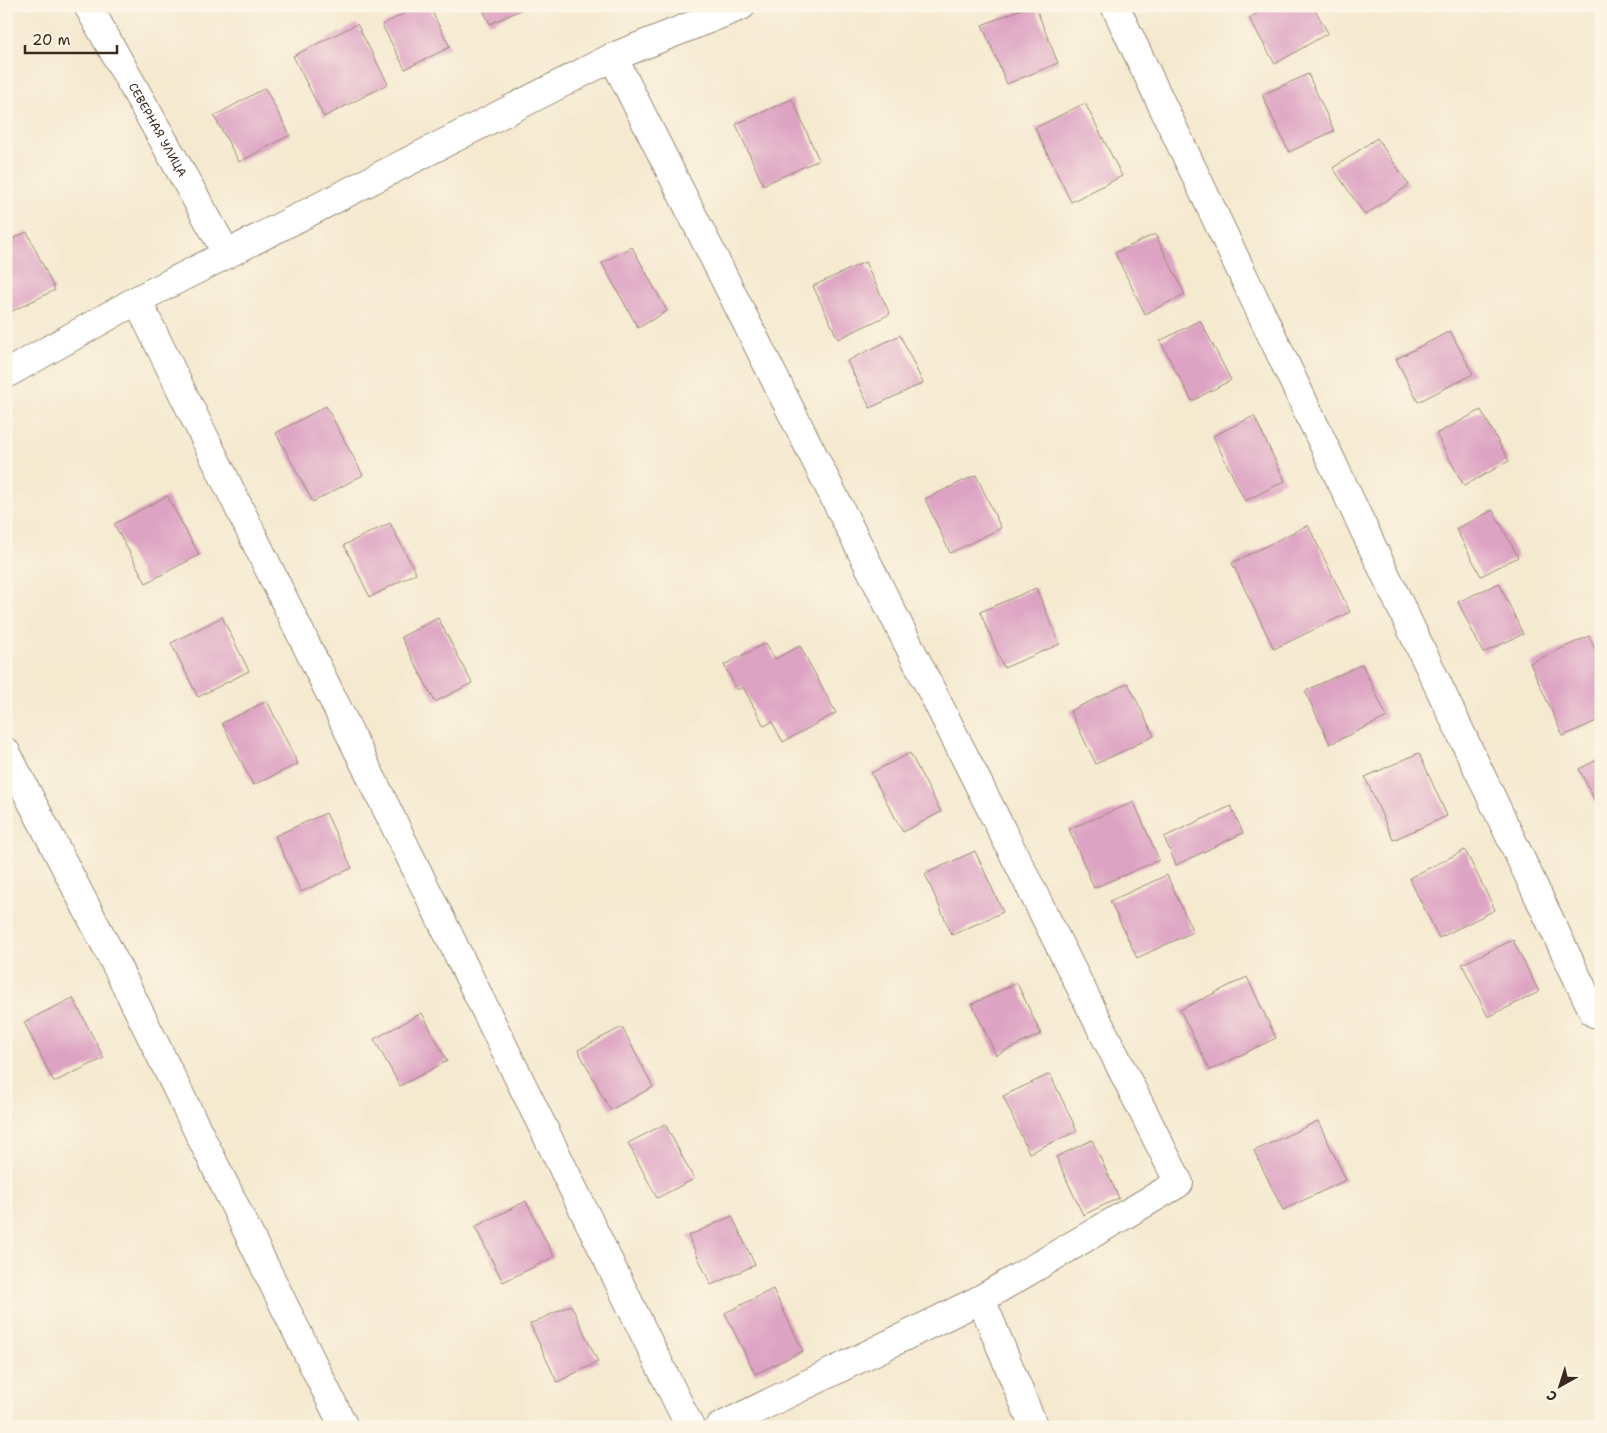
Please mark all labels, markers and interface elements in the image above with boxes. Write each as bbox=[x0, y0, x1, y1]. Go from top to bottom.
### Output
scale bar bbox=[25, 22, 118, 54]
text: 20 m bbox=[32, 30, 71, 50]
street label: СЕВЕРНАЯ УЛИЦА bbox=[125, 80, 190, 180]
north arrow bbox=[1534, 1360, 1584, 1410]
text: С bbox=[1543, 1386, 1561, 1406]

